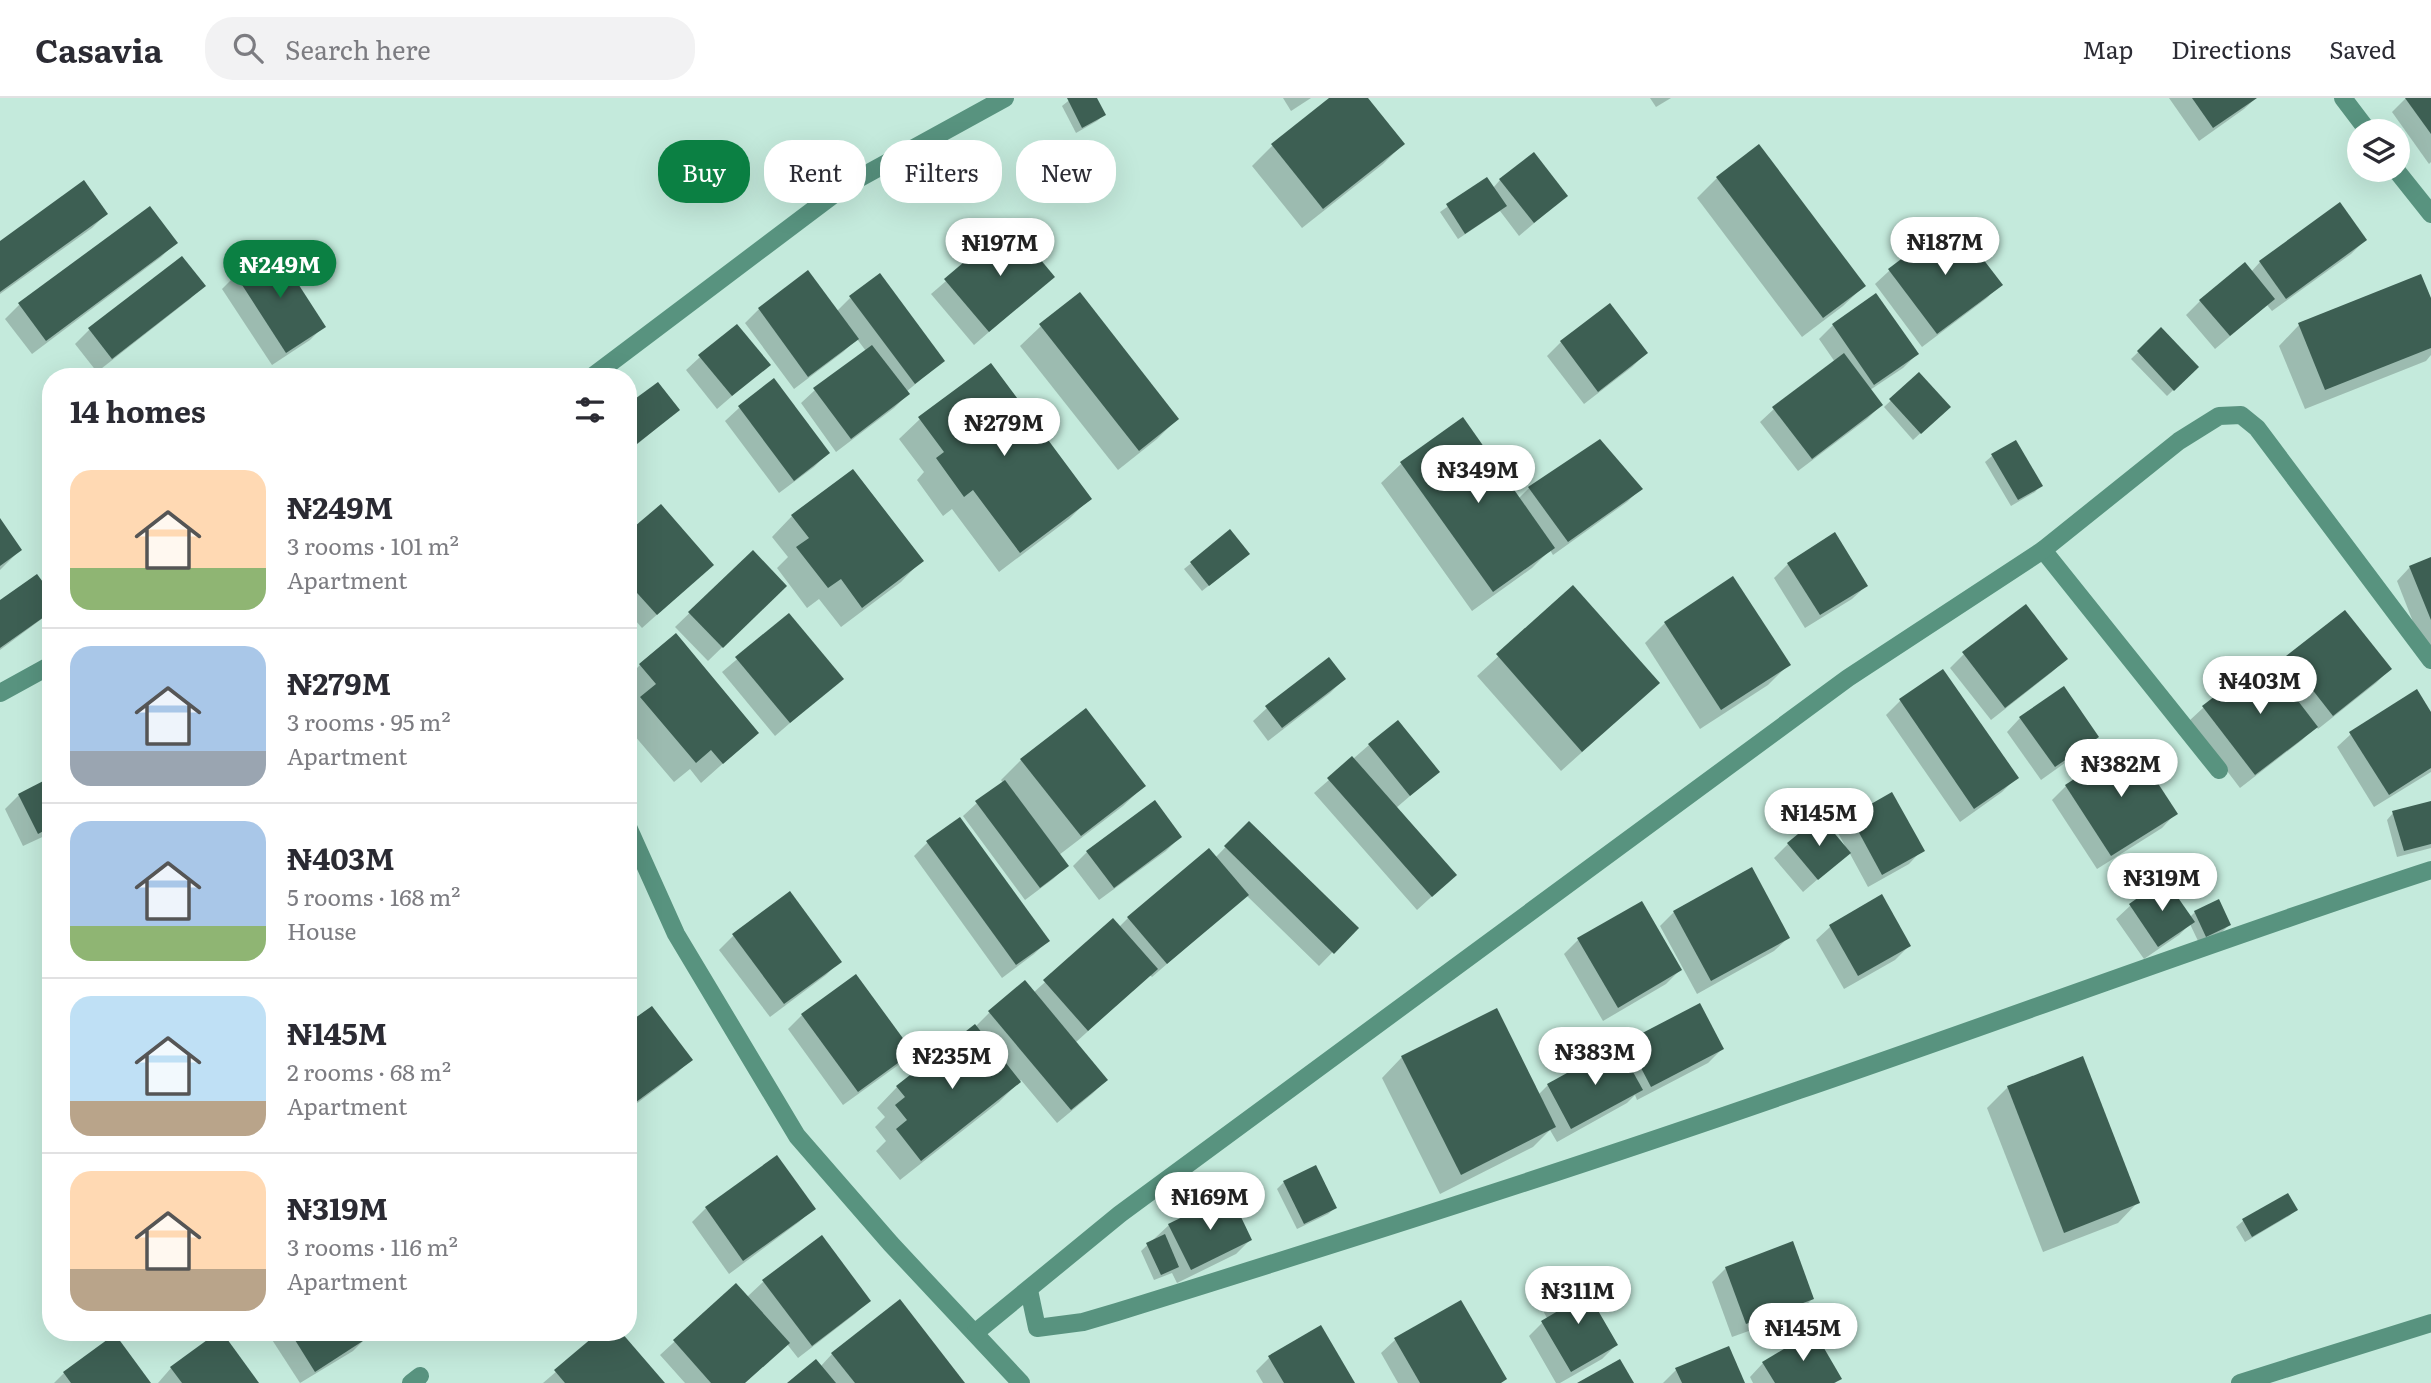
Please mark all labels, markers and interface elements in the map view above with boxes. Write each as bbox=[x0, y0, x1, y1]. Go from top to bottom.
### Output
search box bbox=[205, 17, 695, 80]
text: Casavia bbox=[35, 24, 163, 73]
icon: search bbox=[229, 29, 267, 67]
text: Search here bbox=[285, 29, 431, 68]
text: Map bbox=[2082, 31, 2133, 66]
text: Directions bbox=[2171, 31, 2291, 66]
text: Saved bbox=[2329, 31, 2396, 66]
map controls bbox=[2347, 119, 2410, 182]
button: layers bbox=[2347, 119, 2410, 182]
chip: Buy bbox=[658, 140, 750, 203]
chip: Rent bbox=[764, 140, 866, 203]
chip: Filters bbox=[880, 140, 1002, 203]
chip: New bbox=[1016, 140, 1116, 203]
pin: ₦197M bbox=[951, 218, 1049, 278]
pin: ₦187M bbox=[1896, 218, 1994, 277]
text: ₦187M bbox=[1906, 223, 1984, 257]
text: ₦197M bbox=[961, 224, 1039, 258]
pin: ₦249M bbox=[231, 240, 329, 300]
text: ₦249M bbox=[239, 246, 321, 280]
text: 14 homes bbox=[70, 388, 206, 432]
icon: filters bbox=[571, 391, 609, 429]
pin: ₦279M bbox=[955, 398, 1053, 458]
text: ₦279M bbox=[964, 404, 1044, 438]
pin: ₦349M bbox=[1429, 446, 1527, 505]
text: ₦349M bbox=[1437, 451, 1519, 485]
text: ₦249M bbox=[287, 484, 393, 528]
icon: home bbox=[126, 498, 210, 582]
text: 3 rooms · 101 m² bbox=[287, 528, 459, 562]
text: Apartment bbox=[287, 562, 407, 596]
pin: ₦403M bbox=[2211, 656, 2309, 716]
text: ₦279M bbox=[287, 660, 391, 704]
text: ₦403M bbox=[2219, 662, 2301, 696]
icon: home bbox=[126, 674, 210, 758]
text: 3 rooms · 95 m² bbox=[287, 704, 451, 738]
text: Apartment bbox=[287, 738, 407, 772]
pin: ₦382M bbox=[2072, 740, 2170, 799]
text: ₦382M bbox=[2081, 745, 2161, 779]
pin: ₦145M bbox=[1770, 788, 1868, 848]
text: ₦145M bbox=[1780, 794, 1858, 828]
text: ₦403M bbox=[287, 835, 395, 879]
icon: home bbox=[126, 849, 210, 933]
pin: ₦319M bbox=[2113, 854, 2211, 913]
text: ₦319M bbox=[2123, 859, 2201, 893]
text: 5 rooms · 168 m² bbox=[287, 879, 460, 913]
text: House bbox=[287, 913, 356, 947]
text: ₦145M bbox=[287, 1010, 388, 1054]
icon: home bbox=[126, 1024, 210, 1108]
pin: ₦383M bbox=[1546, 1028, 1644, 1087]
pin: ₦235M bbox=[903, 1032, 1001, 1091]
text: ₦383M bbox=[1554, 1033, 1636, 1067]
text: ₦235M bbox=[912, 1037, 992, 1071]
text: 2 rooms · 68 m² bbox=[287, 1054, 451, 1088]
text: Apartment bbox=[287, 1088, 407, 1122]
pin: ₦169M bbox=[1161, 1172, 1259, 1232]
text: ₦169M bbox=[1171, 1178, 1249, 1212]
text: ₦319M bbox=[287, 1185, 388, 1229]
icon: home bbox=[126, 1199, 210, 1283]
text: 3 rooms · 116 m² bbox=[287, 1229, 458, 1263]
text: Apartment bbox=[287, 1263, 407, 1297]
pin: ₦311M bbox=[1529, 1266, 1627, 1326]
text: ₦311M bbox=[1541, 1272, 1615, 1306]
pin: ₦145M bbox=[1754, 1304, 1852, 1363]
text: ₦145M bbox=[1764, 1309, 1842, 1343]

